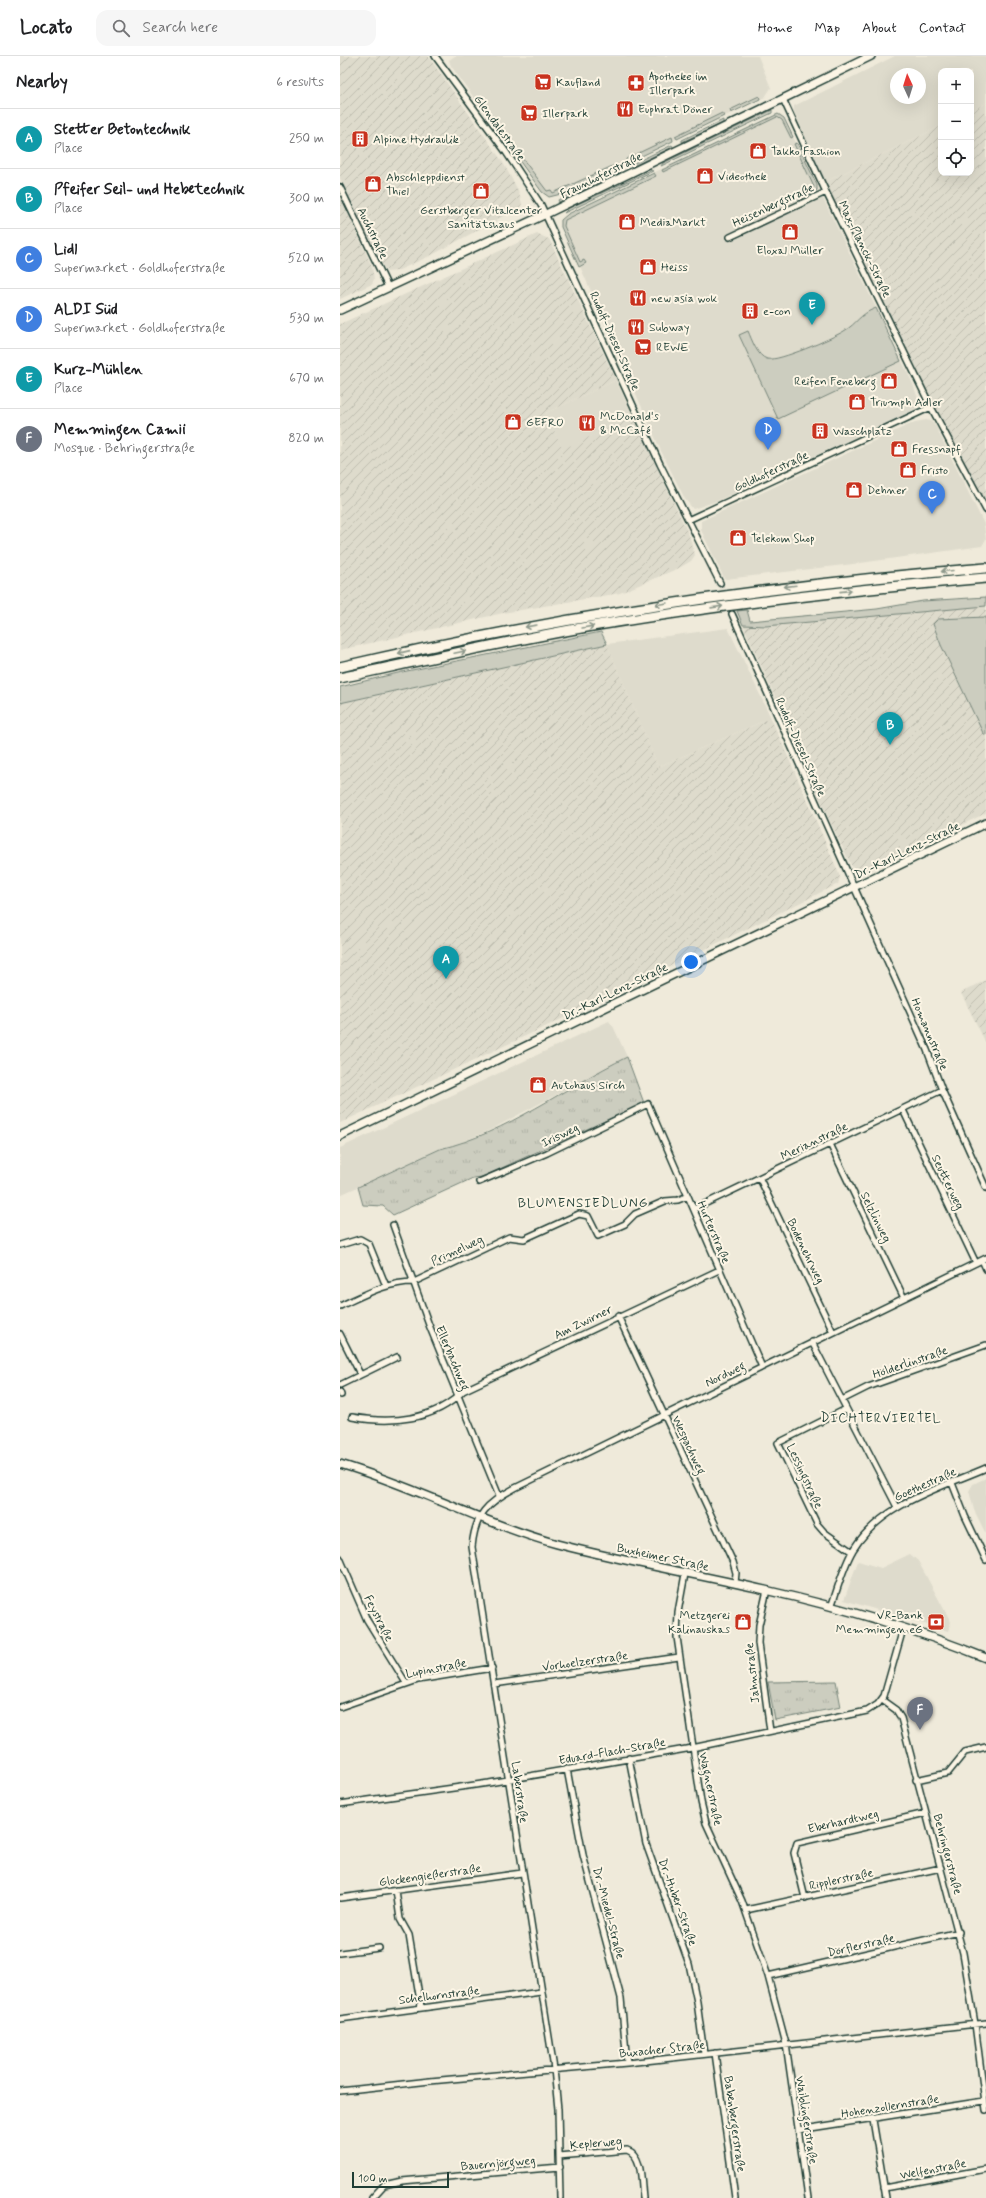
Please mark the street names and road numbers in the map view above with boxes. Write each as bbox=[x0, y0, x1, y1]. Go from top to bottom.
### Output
street label: Glendalestraße bbox=[470, 92, 529, 165]
street label: Fraunhoferstraße bbox=[558, 149, 645, 203]
street label: Heisenbergstraße bbox=[730, 180, 817, 233]
street label: Max-Planck-Straße bbox=[834, 198, 895, 301]
street label: Auchstraße bbox=[353, 205, 392, 262]
street label: Rudolf-Diesel-Straße bbox=[585, 289, 643, 394]
street label: Goldhoferstraße bbox=[732, 448, 811, 496]
street label: Rudolf-Diesel-Straße bbox=[771, 695, 829, 800]
street label: Dr.-Karl-Lenz-Straße bbox=[852, 818, 963, 883]
street label: Dr.-Karl-Lenz-Straße bbox=[560, 959, 671, 1024]
street label: Homannstraße bbox=[907, 996, 952, 1073]
street label: Merianstraße bbox=[778, 1119, 851, 1165]
street label: Irisweg bbox=[539, 1120, 582, 1152]
street label: Seutterweg bbox=[927, 1152, 967, 1213]
street label: Selzlinweg bbox=[856, 1189, 894, 1245]
street label: Hurterstraße bbox=[693, 1199, 734, 1266]
street label: Bodenehrweg bbox=[782, 1216, 828, 1287]
street label: Primelweg bbox=[429, 1232, 486, 1270]
street label: Am Zwirner bbox=[552, 1302, 616, 1344]
street label: Ellerbachweg bbox=[430, 1324, 473, 1394]
street label: Hölderlinstraße bbox=[871, 1343, 950, 1383]
street label: Nordweg bbox=[703, 1358, 749, 1392]
street label: Wespachweg bbox=[667, 1413, 709, 1478]
street label: Lessingstraße bbox=[781, 1441, 826, 1512]
street label: Goethestraße bbox=[892, 1464, 959, 1506]
street label: Buxheimer Straße bbox=[615, 1540, 710, 1576]
street label: Feystraße bbox=[360, 1592, 397, 1645]
street label: Jahnstraße bbox=[742, 1642, 764, 1704]
street label: Vorhoelzerstraße bbox=[541, 1648, 629, 1676]
street label: Lupinstraße bbox=[404, 1655, 468, 1683]
street label: Eduard-Flach-Straße bbox=[557, 1735, 667, 1769]
street label: Wagnerstraße bbox=[693, 1751, 726, 1828]
street label: Laberstraße bbox=[507, 1760, 531, 1824]
street label: Eberhardtweg bbox=[806, 1806, 880, 1838]
street label: Behringerstraße bbox=[928, 1812, 966, 1897]
street label: Dr.-Huber-Straße bbox=[654, 1856, 700, 1948]
street label: Glockengießerstraße bbox=[378, 1861, 482, 1891]
street label: Dr.-Miedel-Straße bbox=[588, 1865, 628, 1961]
street label: Ripplerstraße bbox=[808, 1865, 875, 1895]
street label: Dörflerstraße bbox=[826, 1930, 897, 1961]
street label: Schelhornstraße bbox=[398, 1983, 481, 2009]
street label: Buxacher Straße bbox=[618, 2038, 706, 2062]
street label: Babenbergerstraße bbox=[718, 2075, 749, 2174]
street label: Waiblingerstraße bbox=[790, 2075, 821, 2166]
street label: Hohenzollernstraße bbox=[840, 2091, 940, 2123]
street label: Keplerweg bbox=[569, 2134, 623, 2154]
street label: Bauernjörgweg bbox=[460, 2153, 536, 2176]
street label: Welfenstraße bbox=[899, 2156, 968, 2184]

